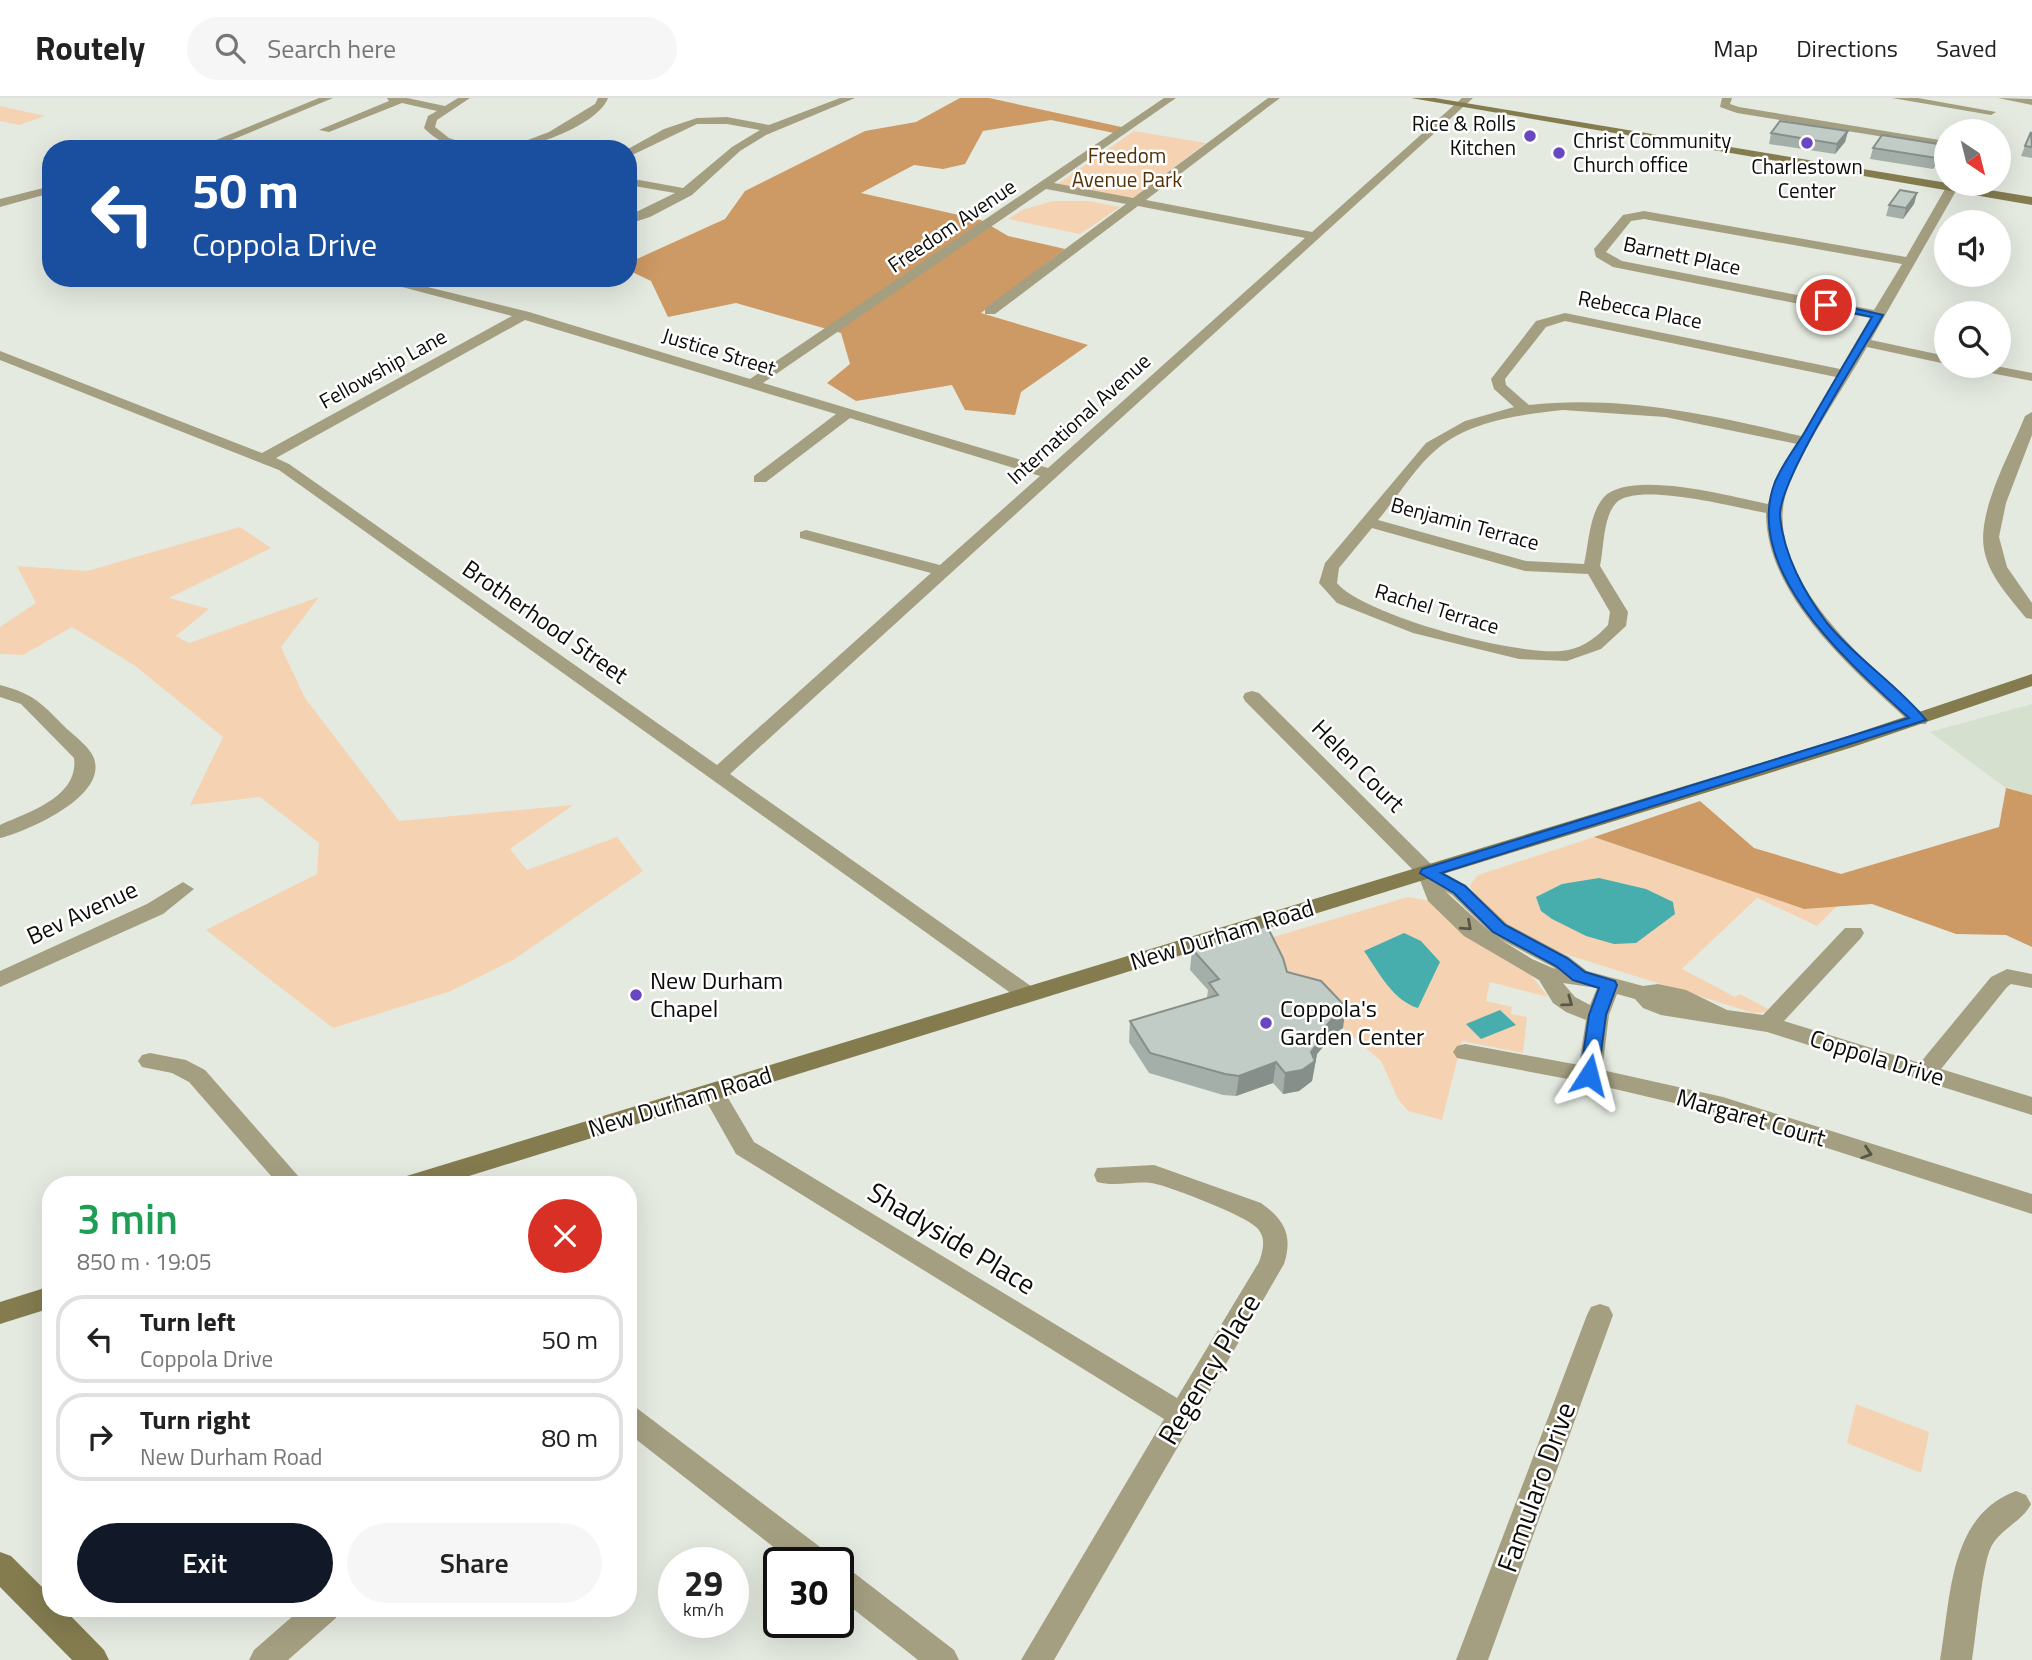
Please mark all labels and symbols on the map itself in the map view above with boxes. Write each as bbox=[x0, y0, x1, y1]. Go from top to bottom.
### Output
place label: Rice & Rolls Kitchen bbox=[1412, 107, 1516, 163]
north arrow bbox=[1934, 119, 2011, 196]
place label: Christ Community Church office bbox=[1573, 124, 1731, 180]
marker: Rice & Rolls Kitchen bbox=[1522, 128, 1538, 144]
marker: Charlestown Center bbox=[1799, 135, 1815, 151]
park label: Freedom Avenue Park bbox=[1072, 139, 1182, 195]
marker: Christ Community Church office bbox=[1551, 145, 1567, 161]
place label: Charlestown Center bbox=[1751, 150, 1863, 206]
street label: Freedom Avenue bbox=[881, 170, 1022, 280]
street label: Barnett Place bbox=[1620, 227, 1744, 283]
pin bbox=[1796, 275, 1856, 335]
street label: Rebecca Place bbox=[1575, 281, 1705, 337]
street label: Justice Street bbox=[658, 319, 781, 384]
street label: Fellowship Lane bbox=[313, 320, 452, 416]
street label: International Avenue bbox=[999, 345, 1157, 492]
street label: Benjamin Terrace bbox=[1388, 488, 1543, 558]
street label: Brotherhood Street bbox=[455, 550, 636, 692]
street label: Rachel Terrace bbox=[1371, 574, 1503, 642]
street label: Helen Court bbox=[1304, 710, 1414, 820]
street label: Bev Avenue bbox=[20, 871, 143, 953]
street label: New Durham Road bbox=[1125, 889, 1318, 979]
one-way arrow bbox=[1459, 918, 1472, 930]
place label: New Durham Chapel bbox=[650, 962, 783, 1026]
marker: New Durham Chapel bbox=[628, 987, 644, 1003]
place label: Coppola's Garden Center bbox=[1280, 990, 1424, 1054]
one-way arrow bbox=[1560, 994, 1572, 1006]
marker: Coppola's Garden Center bbox=[1258, 1015, 1274, 1031]
street label: Coppola Drive bbox=[1806, 1020, 1949, 1095]
position arrow bbox=[1552, 1038, 1626, 1112]
street label: New Durham Road bbox=[583, 1056, 776, 1146]
street label: Margaret Court bbox=[1673, 1079, 1831, 1156]
one-way arrow bbox=[1860, 1144, 1872, 1159]
street label: Shadyside Place bbox=[860, 1170, 1045, 1305]
street label: Regency Place bbox=[1146, 1285, 1271, 1453]
street label: Famularo Drive bbox=[1485, 1396, 1586, 1578]
speed limit sign: 30 bbox=[763, 1547, 854, 1638]

